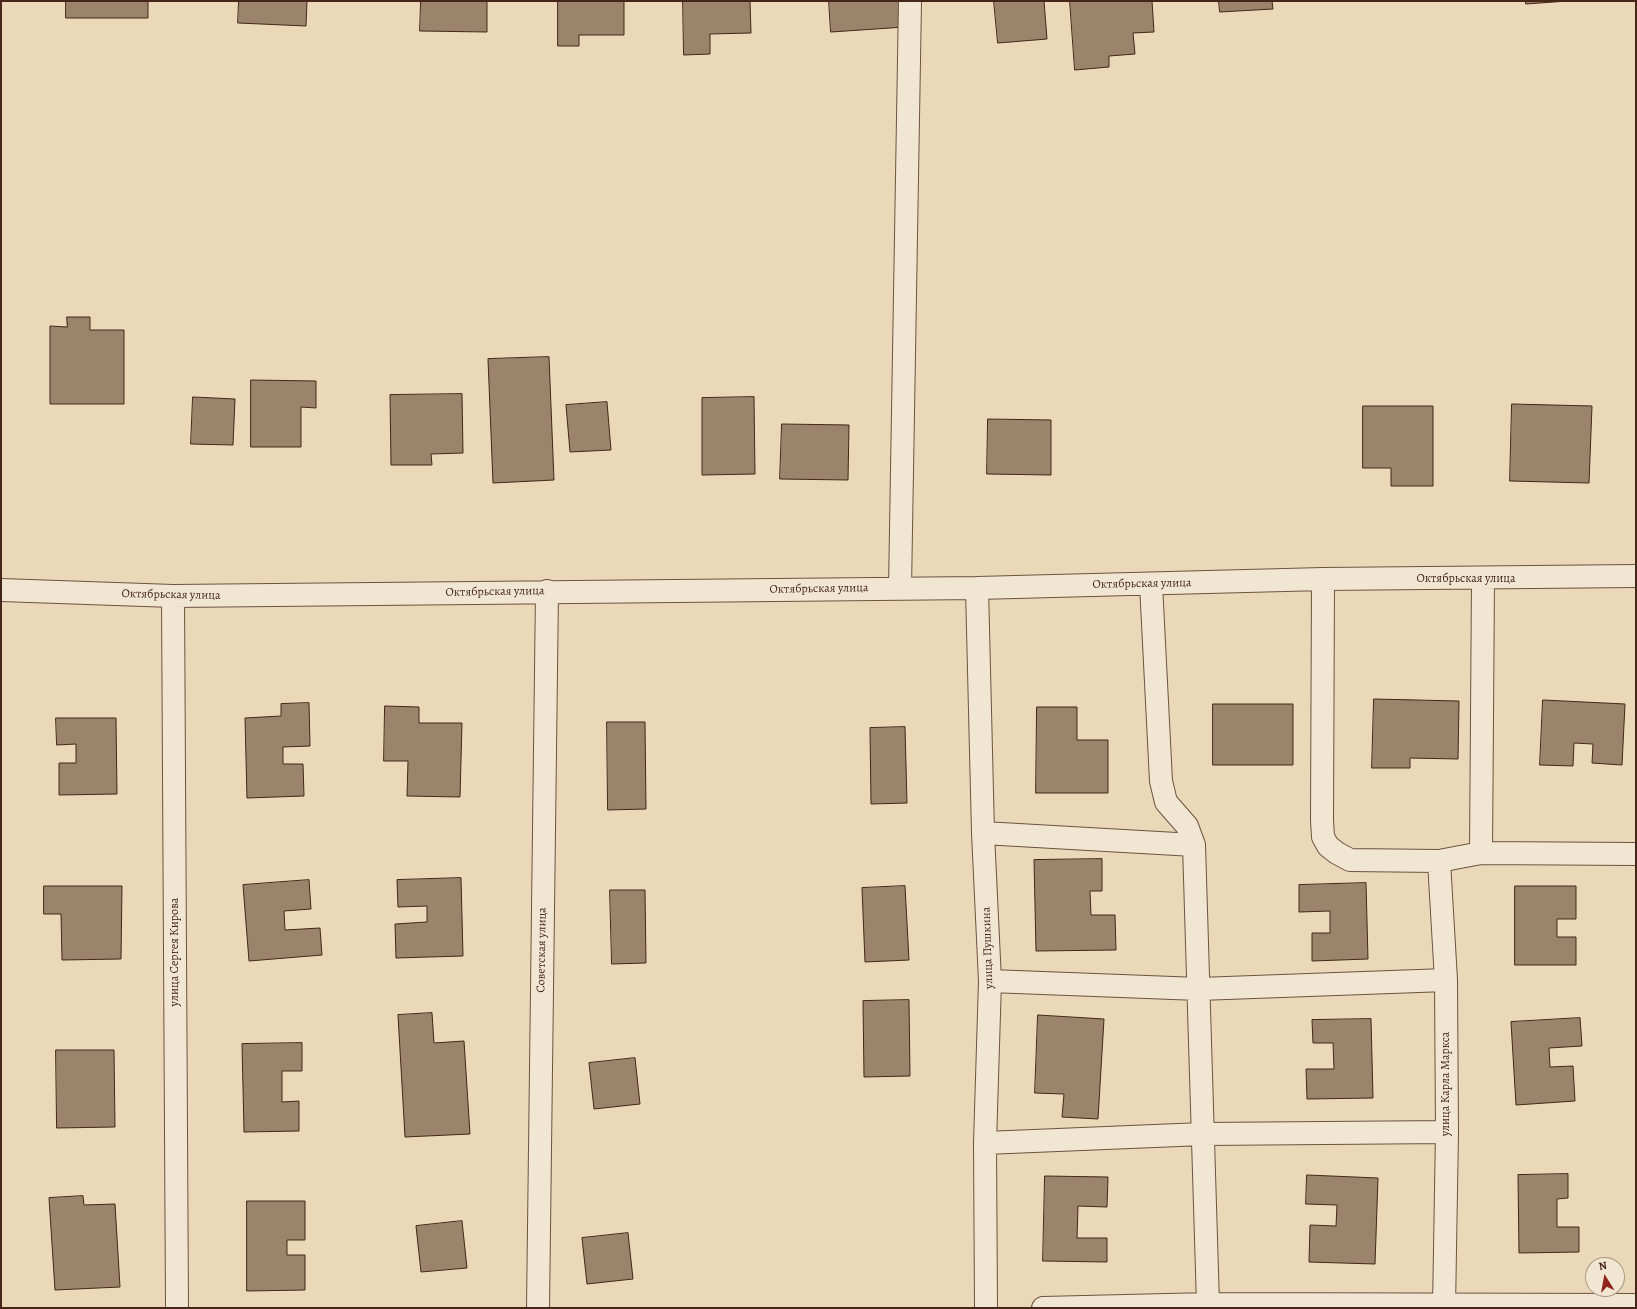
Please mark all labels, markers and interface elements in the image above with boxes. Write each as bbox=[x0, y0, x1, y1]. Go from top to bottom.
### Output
street label: Октябрьская улица bbox=[1416, 572, 1516, 586]
street label: Октябрьская улица bbox=[1092, 576, 1192, 592]
street label: Октябрьская улица bbox=[769, 581, 869, 597]
street label: Октябрьская улица bbox=[445, 584, 545, 600]
street label: Октябрьская улица bbox=[121, 587, 221, 603]
street label: улица Сергея Кирова bbox=[168, 898, 182, 1006]
street label: Советская улица bbox=[534, 907, 550, 993]
street label: улица Пушкина bbox=[979, 907, 997, 989]
street label: улица Карла Маркса bbox=[1439, 1032, 1453, 1136]
north arrow bbox=[1585, 1257, 1625, 1297]
text: N bbox=[1597, 1258, 1608, 1274]

